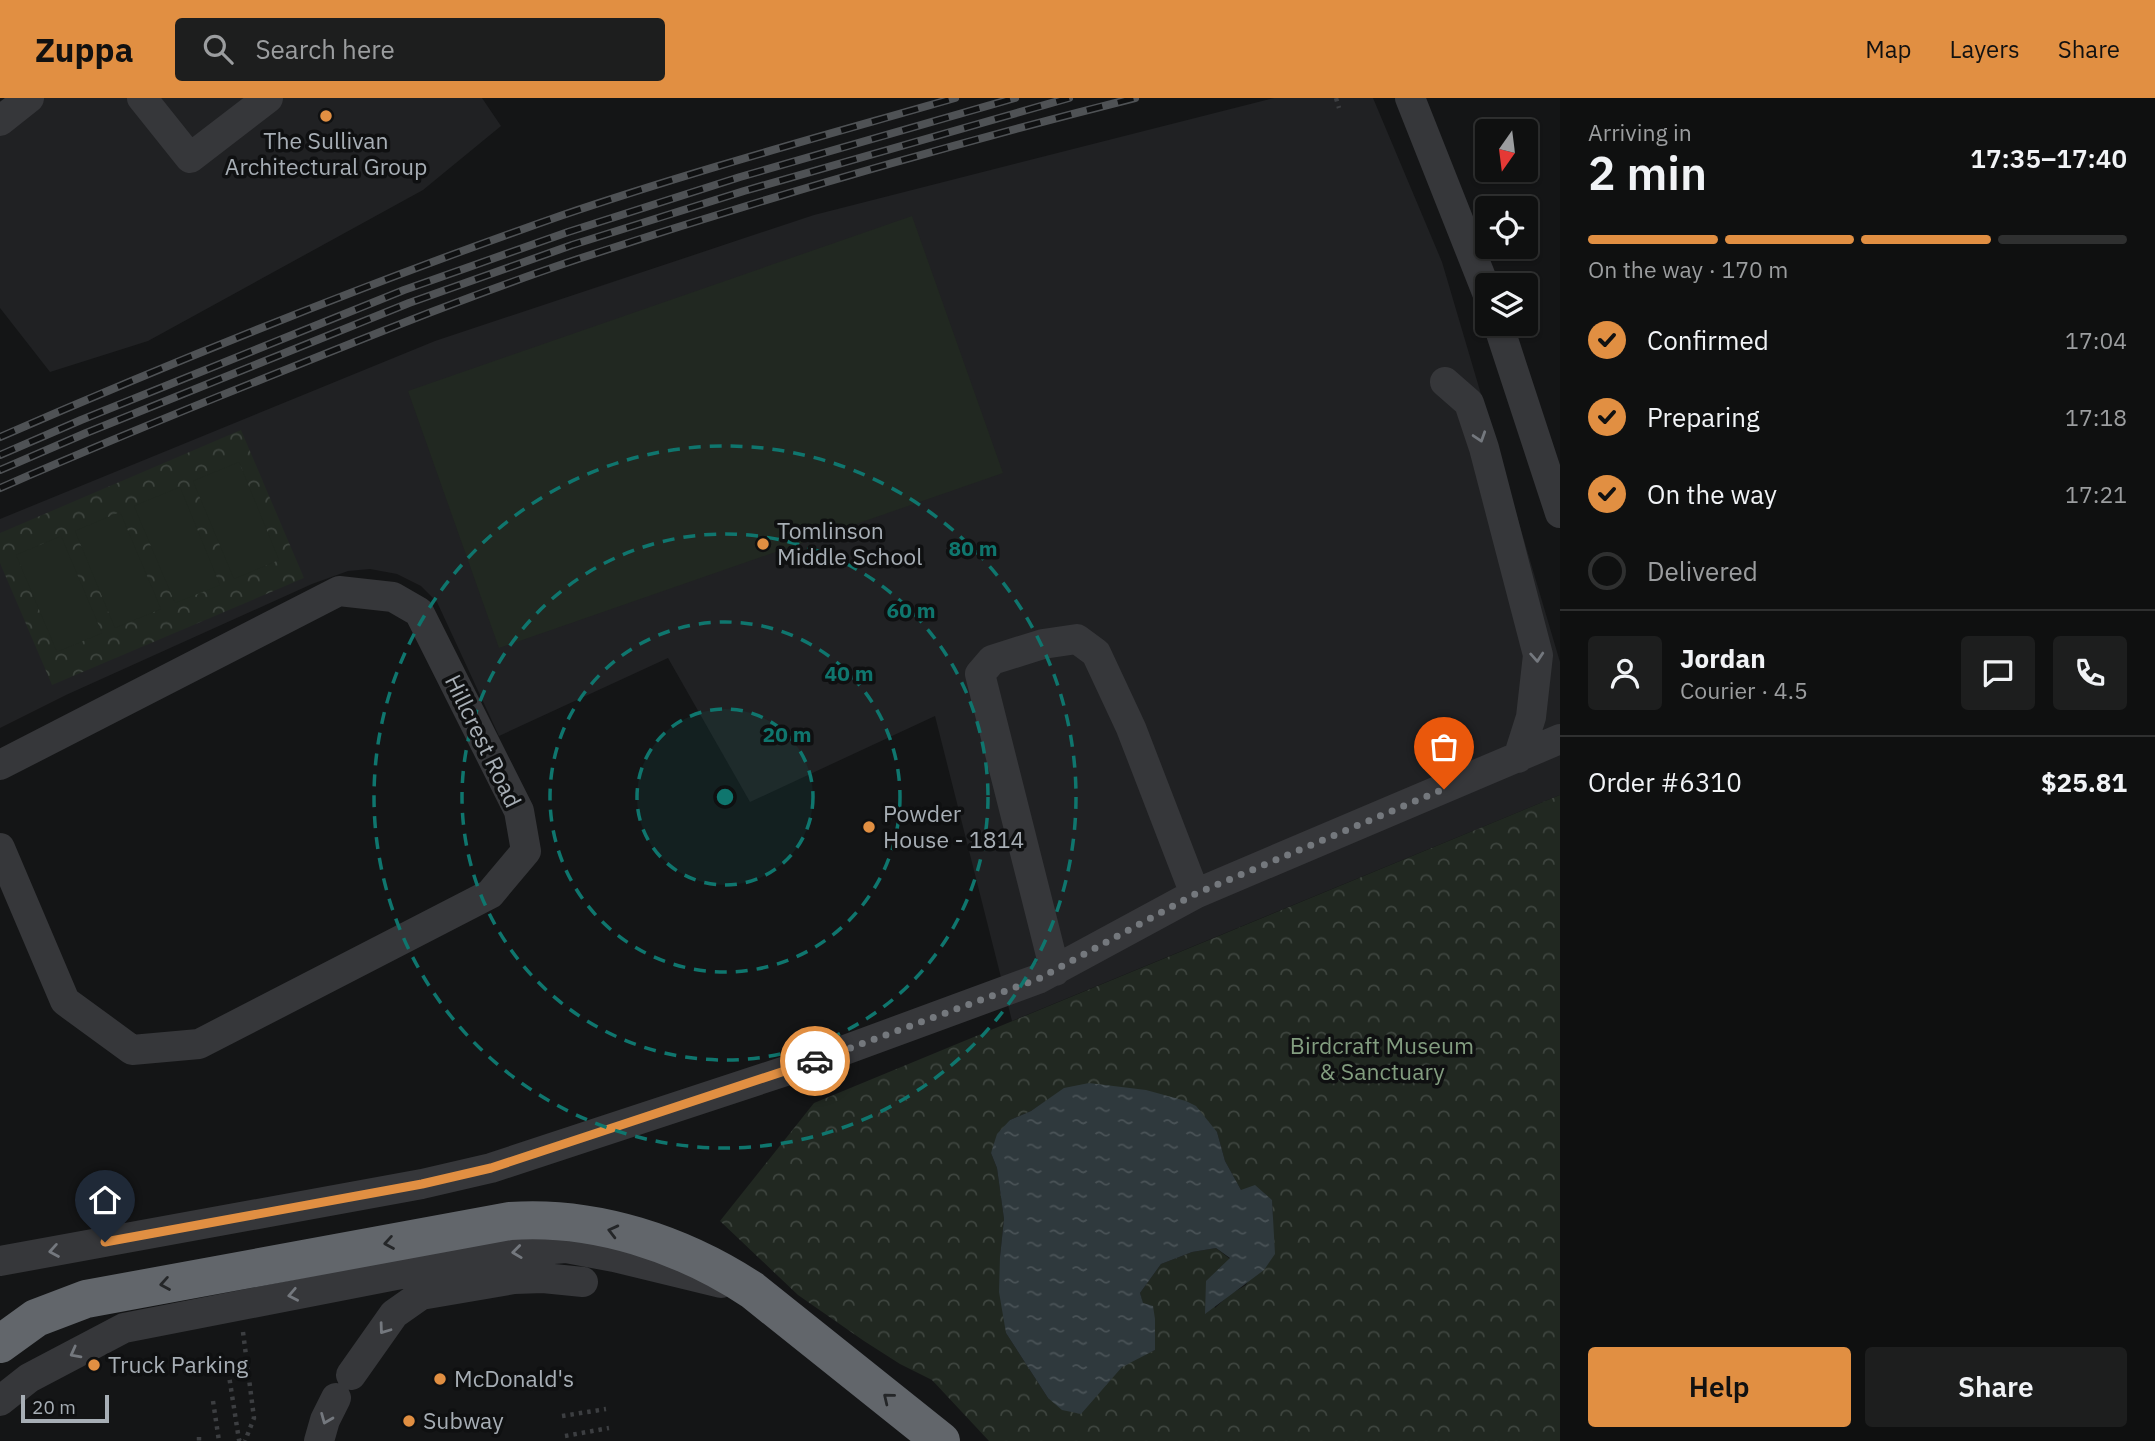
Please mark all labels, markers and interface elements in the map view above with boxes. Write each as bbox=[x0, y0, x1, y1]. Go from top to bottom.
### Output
search box bbox=[175, 18, 665, 81]
text: Zuppa bbox=[35, 28, 133, 71]
icon: search bbox=[199, 30, 237, 68]
text: Search here bbox=[255, 32, 395, 66]
text: Map bbox=[1865, 33, 1912, 65]
text: Layers bbox=[1950, 33, 2020, 65]
text: Share bbox=[2058, 33, 2120, 65]
marker: The Sullivan Architectural Group bbox=[318, 108, 334, 124]
text: Arriving in bbox=[1588, 117, 1692, 147]
north arrow bbox=[1475, 119, 1538, 182]
map controls bbox=[1475, 119, 1538, 336]
place label: The Sullivan Architectural Group bbox=[225, 125, 427, 181]
text: 17:35–17:40 bbox=[1970, 141, 2127, 175]
text: 2 min bbox=[1588, 143, 1707, 203]
button: locate bbox=[1475, 196, 1538, 259]
text: On the way · 170 m bbox=[1588, 254, 1788, 284]
button: layers bbox=[1475, 273, 1538, 336]
icon: check bbox=[1588, 321, 1626, 359]
text: Confirmed bbox=[1647, 323, 1769, 357]
text: 17:04 bbox=[2065, 325, 2127, 355]
icon: check bbox=[1588, 398, 1626, 436]
text: Preparing bbox=[1647, 400, 1760, 434]
text: 17:18 bbox=[2065, 402, 2127, 432]
one-way arrow bbox=[1472, 431, 1486, 443]
icon: check bbox=[1588, 475, 1626, 513]
text: On the way bbox=[1647, 477, 1777, 511]
text: 17:21 bbox=[2065, 479, 2127, 509]
place label: Tomlinson Middle School bbox=[777, 515, 922, 571]
text: 80 m bbox=[949, 534, 997, 562]
marker: Tomlinson Middle School bbox=[755, 536, 771, 552]
text: Delivered bbox=[1647, 554, 1758, 588]
text: 60 m bbox=[887, 596, 935, 624]
button: person bbox=[1588, 636, 1662, 710]
button: chat bbox=[1961, 636, 2035, 710]
button: phone bbox=[2053, 636, 2127, 710]
text: Jordan bbox=[1680, 641, 1766, 675]
one-way arrow bbox=[1529, 652, 1544, 663]
text: 40 m bbox=[825, 659, 873, 687]
street label: Hillcrest Road bbox=[439, 669, 529, 812]
text: Courier · 4.5 bbox=[1680, 675, 1808, 705]
pin bbox=[1414, 717, 1474, 789]
text: 20 m bbox=[763, 720, 811, 748]
icon: bag bbox=[1425, 728, 1463, 766]
text: Order #6310 bbox=[1588, 765, 1742, 799]
text: $25.81 bbox=[2041, 765, 2127, 799]
centre of rings bbox=[713, 785, 737, 809]
place label: Powder House - 1814 bbox=[883, 798, 1024, 854]
marker: Powder House - 1814 bbox=[861, 819, 877, 835]
courier bbox=[780, 1026, 850, 1096]
park label: Birdcraft Museum & Sanctuary bbox=[1290, 1030, 1474, 1086]
icon: car bbox=[796, 1042, 834, 1080]
pin bbox=[75, 1170, 135, 1242]
icon: home bbox=[86, 1181, 124, 1219]
one-way arrow bbox=[607, 1225, 619, 1239]
one-way arrow bbox=[383, 1235, 395, 1250]
one-way arrow bbox=[48, 1243, 60, 1258]
one-way arrow bbox=[511, 1245, 523, 1260]
one-way arrow bbox=[159, 1276, 171, 1291]
one-way arrow bbox=[287, 1286, 299, 1301]
one-way arrow bbox=[379, 1321, 392, 1334]
one-way arrow bbox=[70, 1345, 83, 1359]
button: Help bbox=[1588, 1347, 1851, 1427]
button: Share bbox=[1865, 1347, 2127, 1427]
place label: Truck Parking bbox=[108, 1349, 248, 1379]
marker: Truck Parking bbox=[86, 1357, 102, 1373]
place label: McDonald's bbox=[454, 1363, 574, 1393]
marker: McDonald's bbox=[432, 1371, 448, 1387]
scale bar bbox=[21, 1392, 108, 1424]
one-way arrow bbox=[883, 1394, 895, 1407]
text: 20 m bbox=[32, 1395, 76, 1419]
place label: Subway bbox=[423, 1405, 504, 1435]
one-way arrow bbox=[321, 1412, 335, 1424]
marker: Subway bbox=[401, 1413, 417, 1429]

